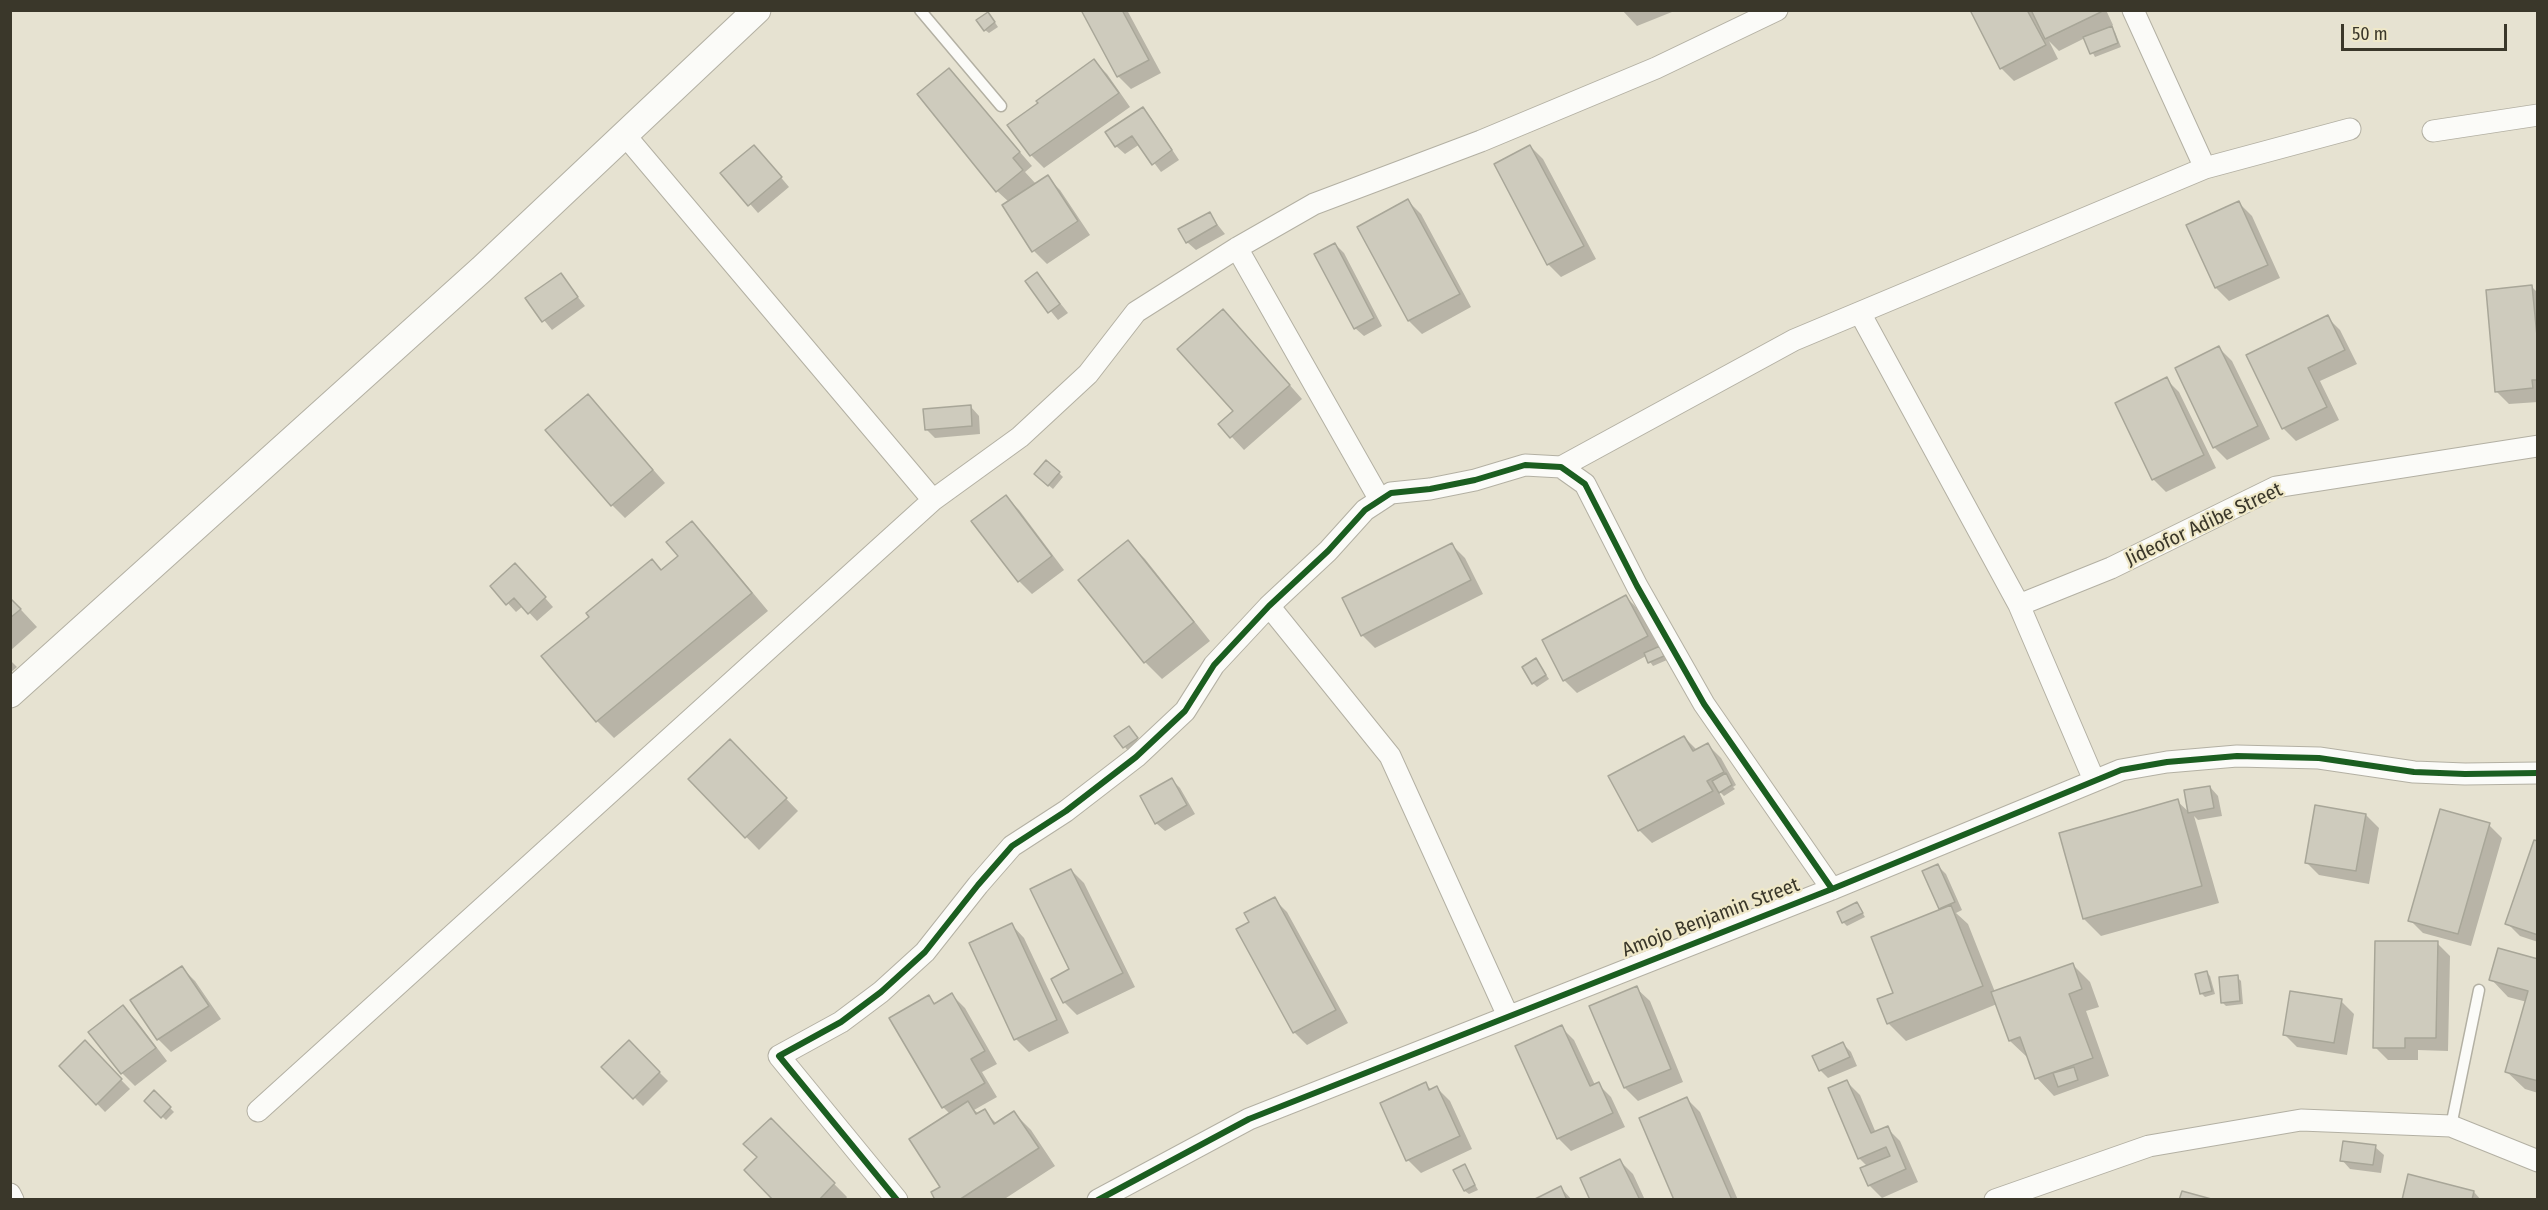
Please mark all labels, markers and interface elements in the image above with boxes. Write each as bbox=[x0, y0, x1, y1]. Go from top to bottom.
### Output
scale bar bbox=[2344, 12, 2510, 50]
text: 50 m bbox=[2352, 23, 2388, 45]
street label: Jideofor Adibe Street bbox=[2122, 478, 2286, 572]
street label: Amojo Benjamin Street bbox=[1619, 873, 1803, 963]

